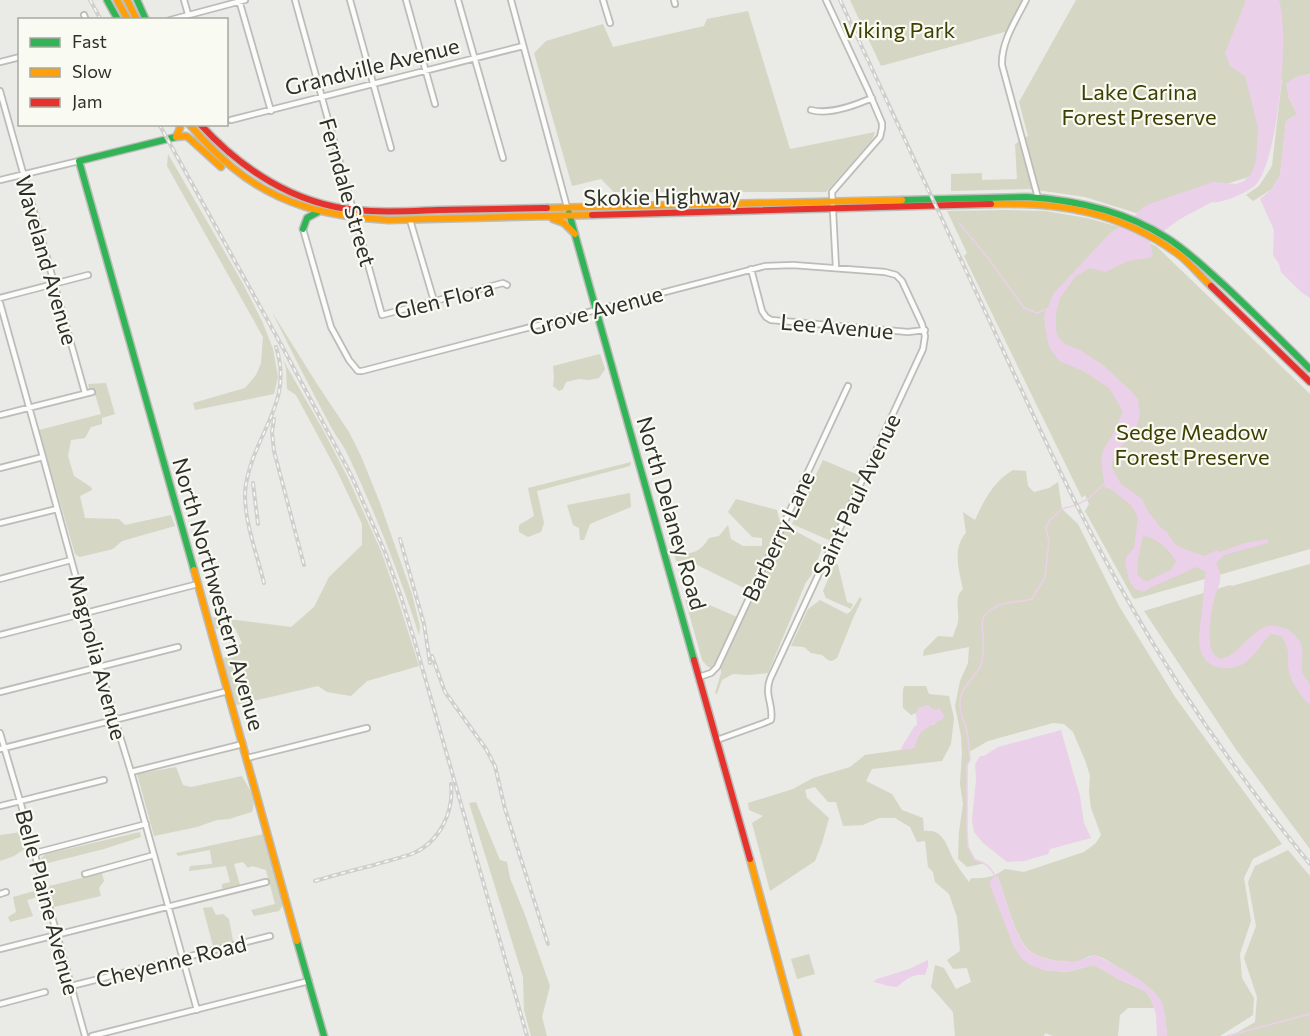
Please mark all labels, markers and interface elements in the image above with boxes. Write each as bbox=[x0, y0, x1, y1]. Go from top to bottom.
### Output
park label: Viking Park bbox=[842, 16, 956, 43]
legend bbox=[18, 18, 228, 126]
text: Fast bbox=[72, 30, 107, 52]
street label: Grandville Avenue bbox=[282, 31, 462, 101]
text: Slow bbox=[72, 60, 112, 82]
park label: Lake Carina Forest Preserve bbox=[1061, 78, 1217, 130]
text: Jam bbox=[72, 90, 102, 112]
street label: Ferndale Street bbox=[314, 115, 382, 269]
street label: Waveland Avenue bbox=[10, 172, 84, 348]
street label: Skokie Highway bbox=[583, 181, 741, 211]
street label: Glen Flora bbox=[391, 274, 497, 324]
street label: Grove Avenue bbox=[526, 279, 666, 341]
street label: Lee Avenue bbox=[779, 308, 895, 344]
street label: Saint Paul Avenue bbox=[806, 409, 906, 581]
street label: North Delaney Road bbox=[631, 413, 713, 613]
park label: Sedge Meadow Forest Preserve bbox=[1114, 418, 1270, 470]
street label: North Northwestern Avenue bbox=[167, 455, 271, 733]
street label: Barberry Lane bbox=[736, 467, 820, 605]
street label: Magnolia Avenue bbox=[63, 571, 133, 743]
street label: Belle Plaine Avenue bbox=[10, 806, 86, 998]
street label: Cheyenne Road bbox=[93, 929, 249, 993]

